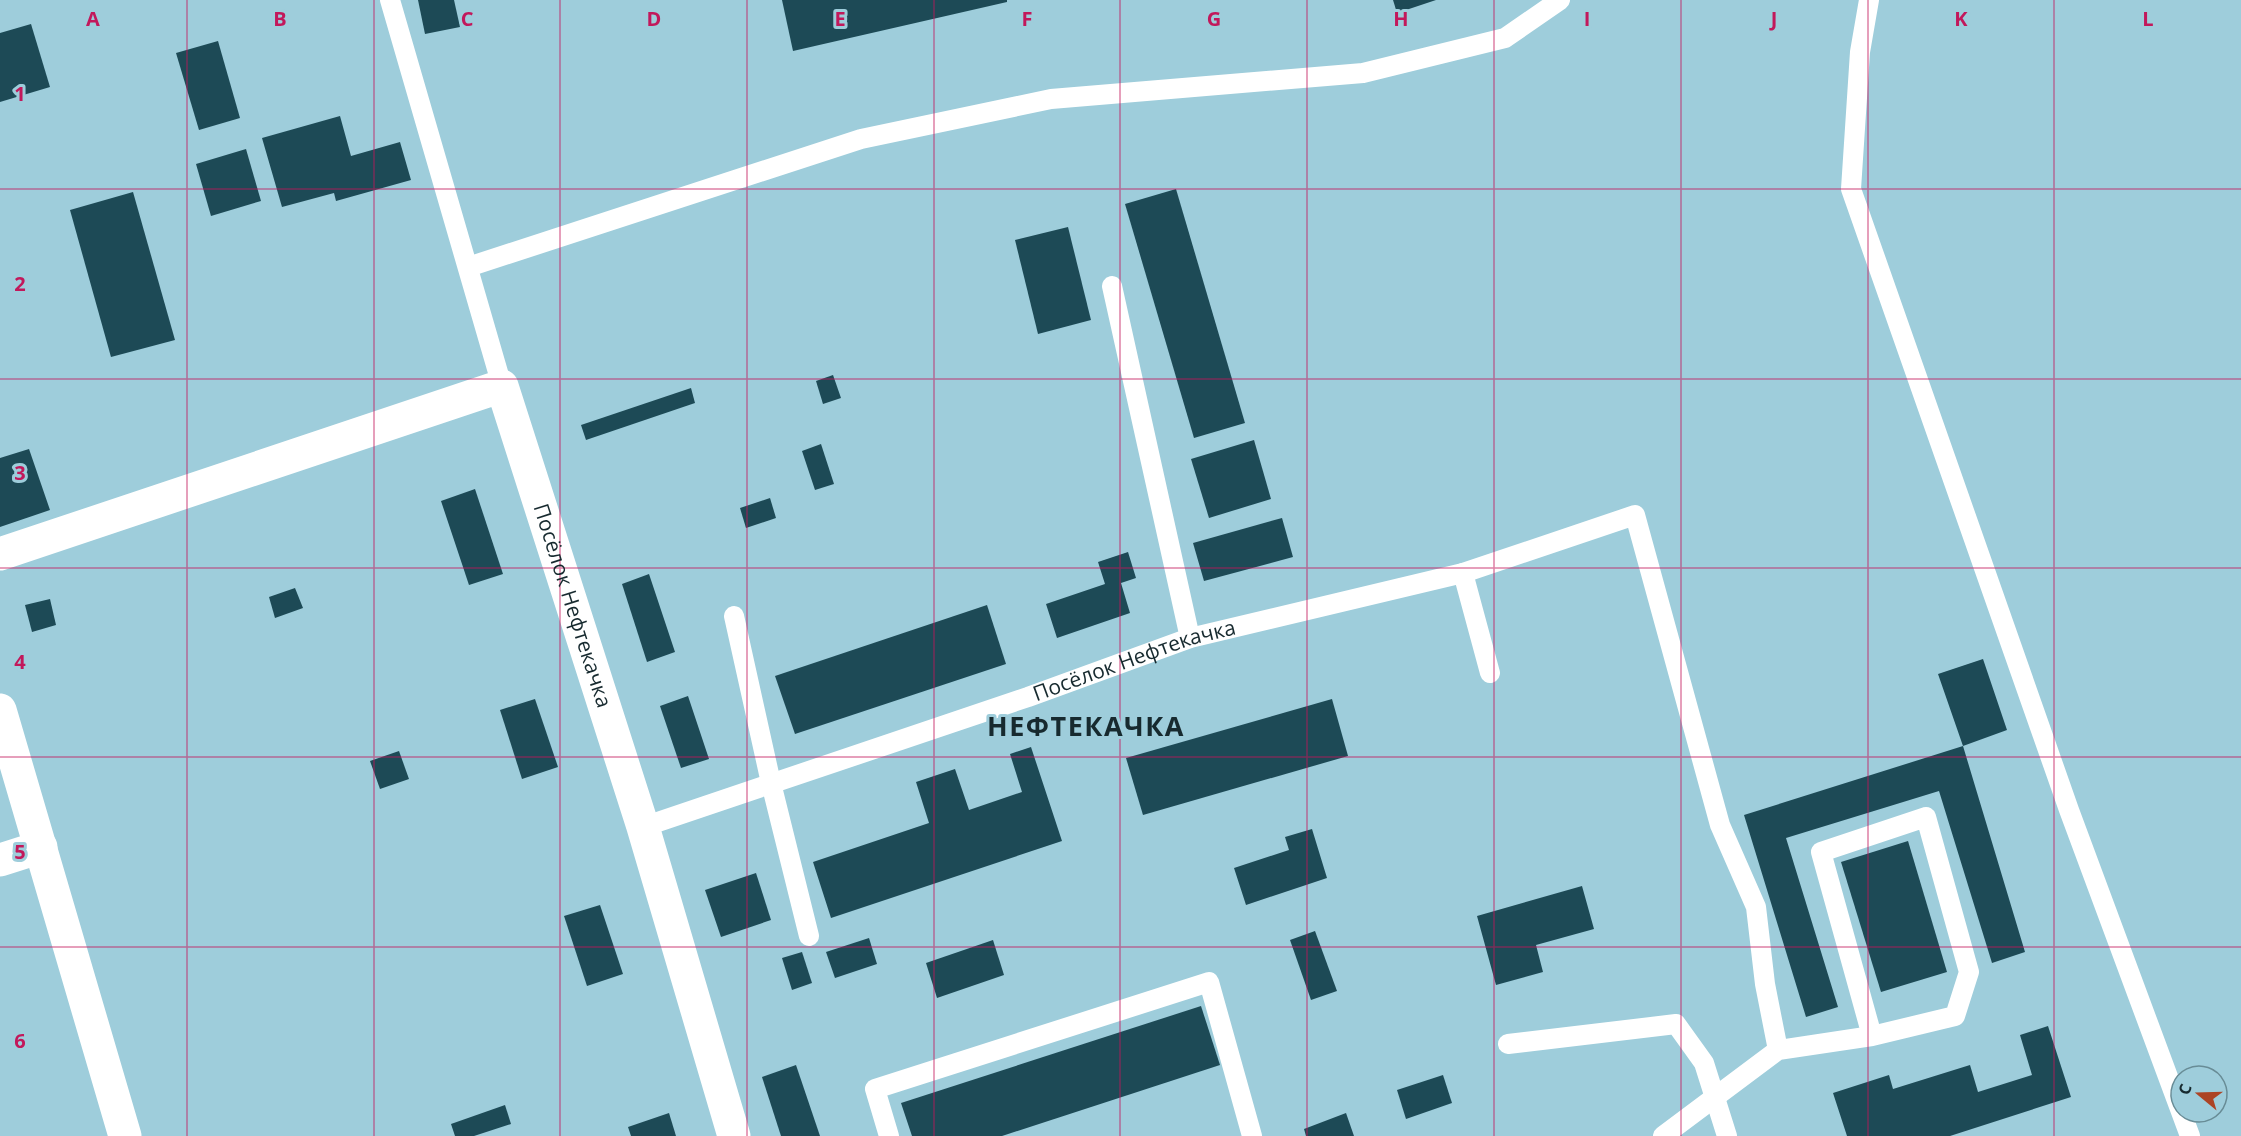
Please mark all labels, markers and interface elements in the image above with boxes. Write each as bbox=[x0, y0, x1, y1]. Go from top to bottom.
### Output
text: A bbox=[86, 5, 100, 32]
text: B bbox=[273, 5, 287, 32]
text: C bbox=[461, 5, 474, 32]
text: D bbox=[647, 5, 661, 32]
text: E bbox=[834, 5, 846, 32]
text: F bbox=[1022, 5, 1032, 32]
text: G bbox=[1207, 5, 1221, 32]
text: H bbox=[1393, 5, 1409, 32]
text: I bbox=[1584, 5, 1590, 32]
text: J bbox=[1769, 5, 1777, 32]
text: K bbox=[1954, 5, 1968, 32]
text: L bbox=[2142, 5, 2154, 32]
text: 1 bbox=[14, 80, 26, 107]
text: 2 bbox=[14, 270, 26, 297]
text: 3 bbox=[14, 459, 26, 486]
street label: Посёлок Нефтекачка bbox=[527, 500, 619, 711]
street label: Посёлок Нефтекачка bbox=[1029, 613, 1238, 707]
text: 4 bbox=[14, 648, 26, 675]
district label: НЕФТЕКАЧКА bbox=[987, 707, 1185, 744]
text: 5 bbox=[14, 838, 26, 865]
text: 6 bbox=[14, 1027, 26, 1054]
north arrow bbox=[2169, 1064, 2229, 1124]
text: С bbox=[2173, 1081, 2197, 1098]

